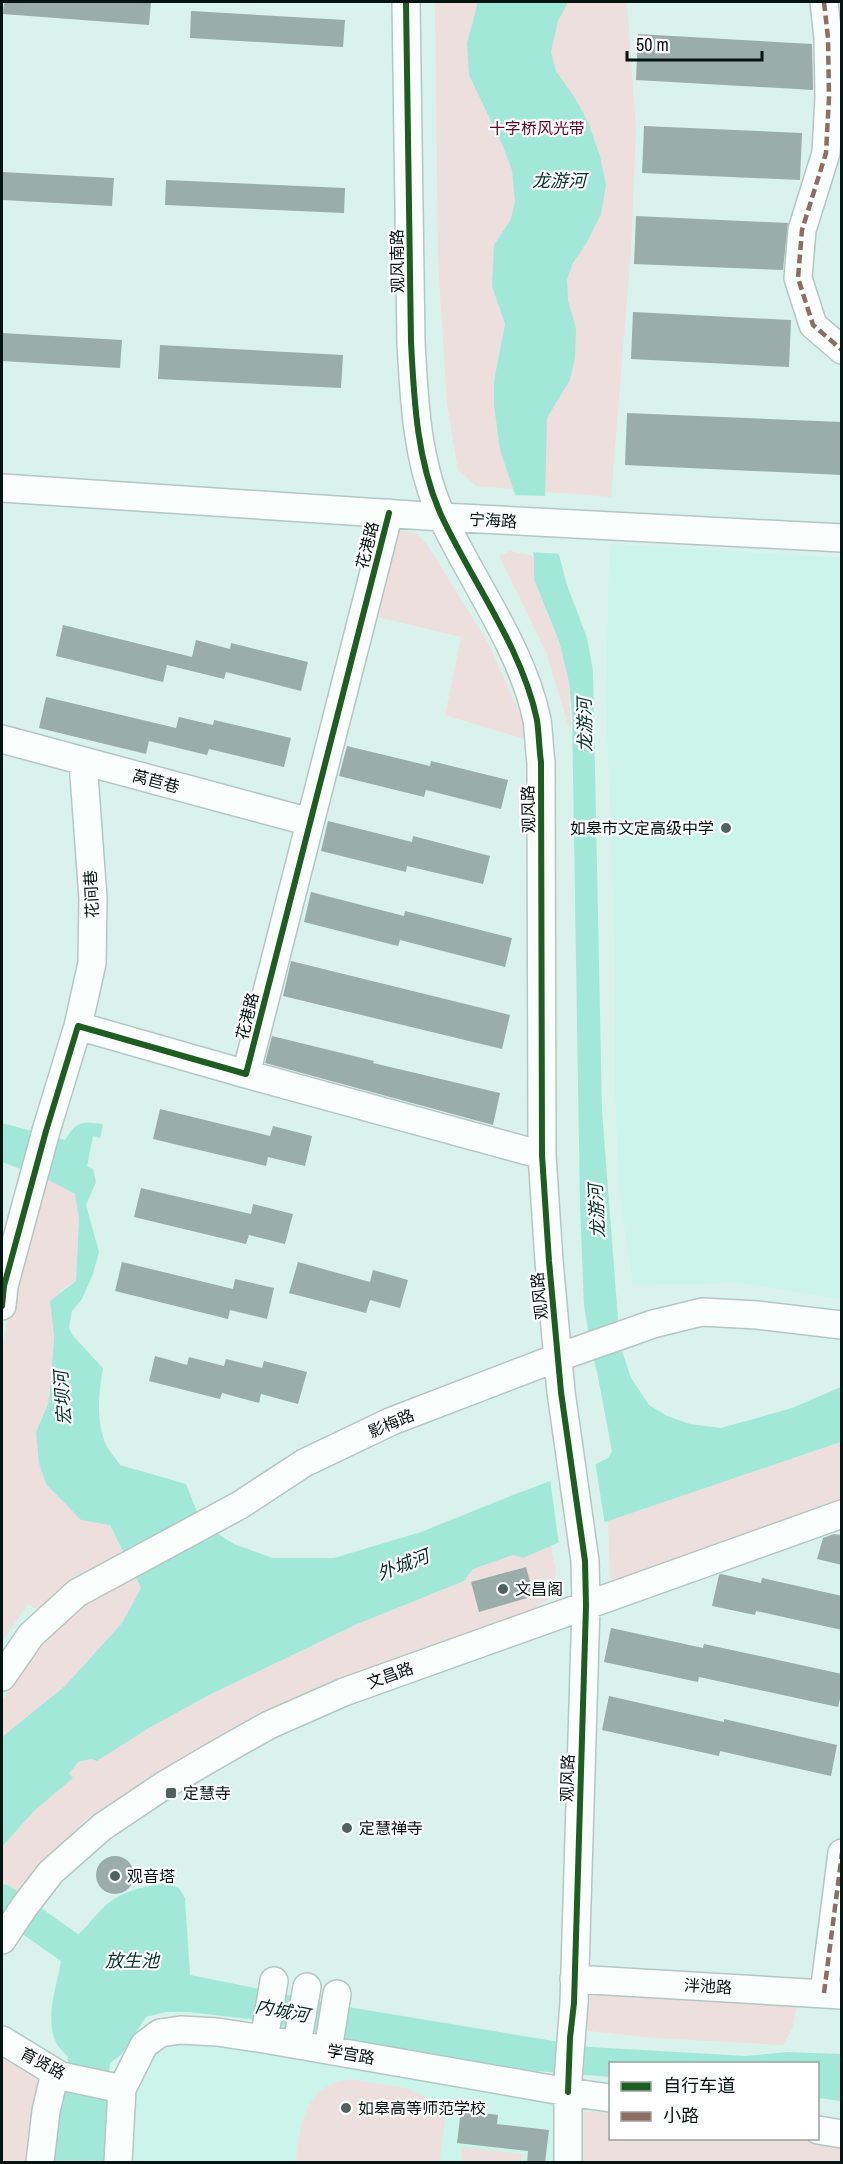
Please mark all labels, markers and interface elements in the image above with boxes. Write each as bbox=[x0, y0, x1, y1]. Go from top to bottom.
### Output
scale bar bbox=[627, 24, 762, 62]
text: 50 m bbox=[636, 32, 669, 57]
park label: 十字桥风光带 bbox=[489, 117, 585, 139]
water label: 龙游河 bbox=[532, 168, 589, 193]
street label: 观风南路 bbox=[385, 229, 409, 293]
street label: 宁海路 bbox=[468, 508, 518, 532]
street label: 花港路 bbox=[351, 519, 383, 571]
water label: 龙游河 bbox=[571, 695, 597, 752]
street label: 莴苣巷 bbox=[130, 764, 182, 798]
street label: 观风路 bbox=[517, 785, 539, 833]
place label: 如皋市文定高级中学 bbox=[570, 817, 714, 839]
marker: 如皋市文定高级中学 bbox=[719, 821, 733, 835]
street label: 花间巷 bbox=[79, 869, 103, 919]
street label: 花港路 bbox=[231, 990, 263, 1042]
water label: 龙游河 bbox=[582, 1180, 610, 1239]
street label: 观风路 bbox=[526, 1271, 552, 1321]
water label: 宏坝河 bbox=[48, 1367, 77, 1426]
street label: 影梅路 bbox=[365, 1403, 417, 1443]
water label: 外城河 bbox=[373, 1542, 435, 1586]
place label: 文昌阁 bbox=[515, 1578, 563, 1600]
marker: 文昌阁 bbox=[496, 1582, 510, 1596]
street label: 文昌路 bbox=[364, 1656, 416, 1694]
street label: 观风路 bbox=[555, 1754, 579, 1802]
place label: 定慧寺 bbox=[183, 1782, 231, 1804]
marker: 定慧寺 bbox=[164, 1786, 178, 1800]
place label: 定慧禅寺 bbox=[359, 1817, 423, 1839]
marker: 定慧禅寺 bbox=[340, 1821, 354, 1835]
place label: 观音塔 bbox=[127, 1865, 175, 1887]
marker: 观音塔 bbox=[108, 1869, 122, 1883]
water label: 放生池 bbox=[105, 1948, 161, 1973]
street label: 泮池路 bbox=[683, 1974, 733, 1998]
water label: 内城河 bbox=[253, 1993, 314, 2029]
street label: 学宫路 bbox=[325, 2039, 377, 2069]
street label: 育贤路 bbox=[17, 2042, 69, 2084]
legend bbox=[609, 2062, 819, 2140]
text: 自行车道 bbox=[663, 2073, 735, 2098]
place label: 如皋高等师范学校 bbox=[358, 2097, 486, 2119]
marker: 如皋高等师范学校 bbox=[339, 2101, 353, 2115]
text: 小路 bbox=[663, 2103, 699, 2128]

